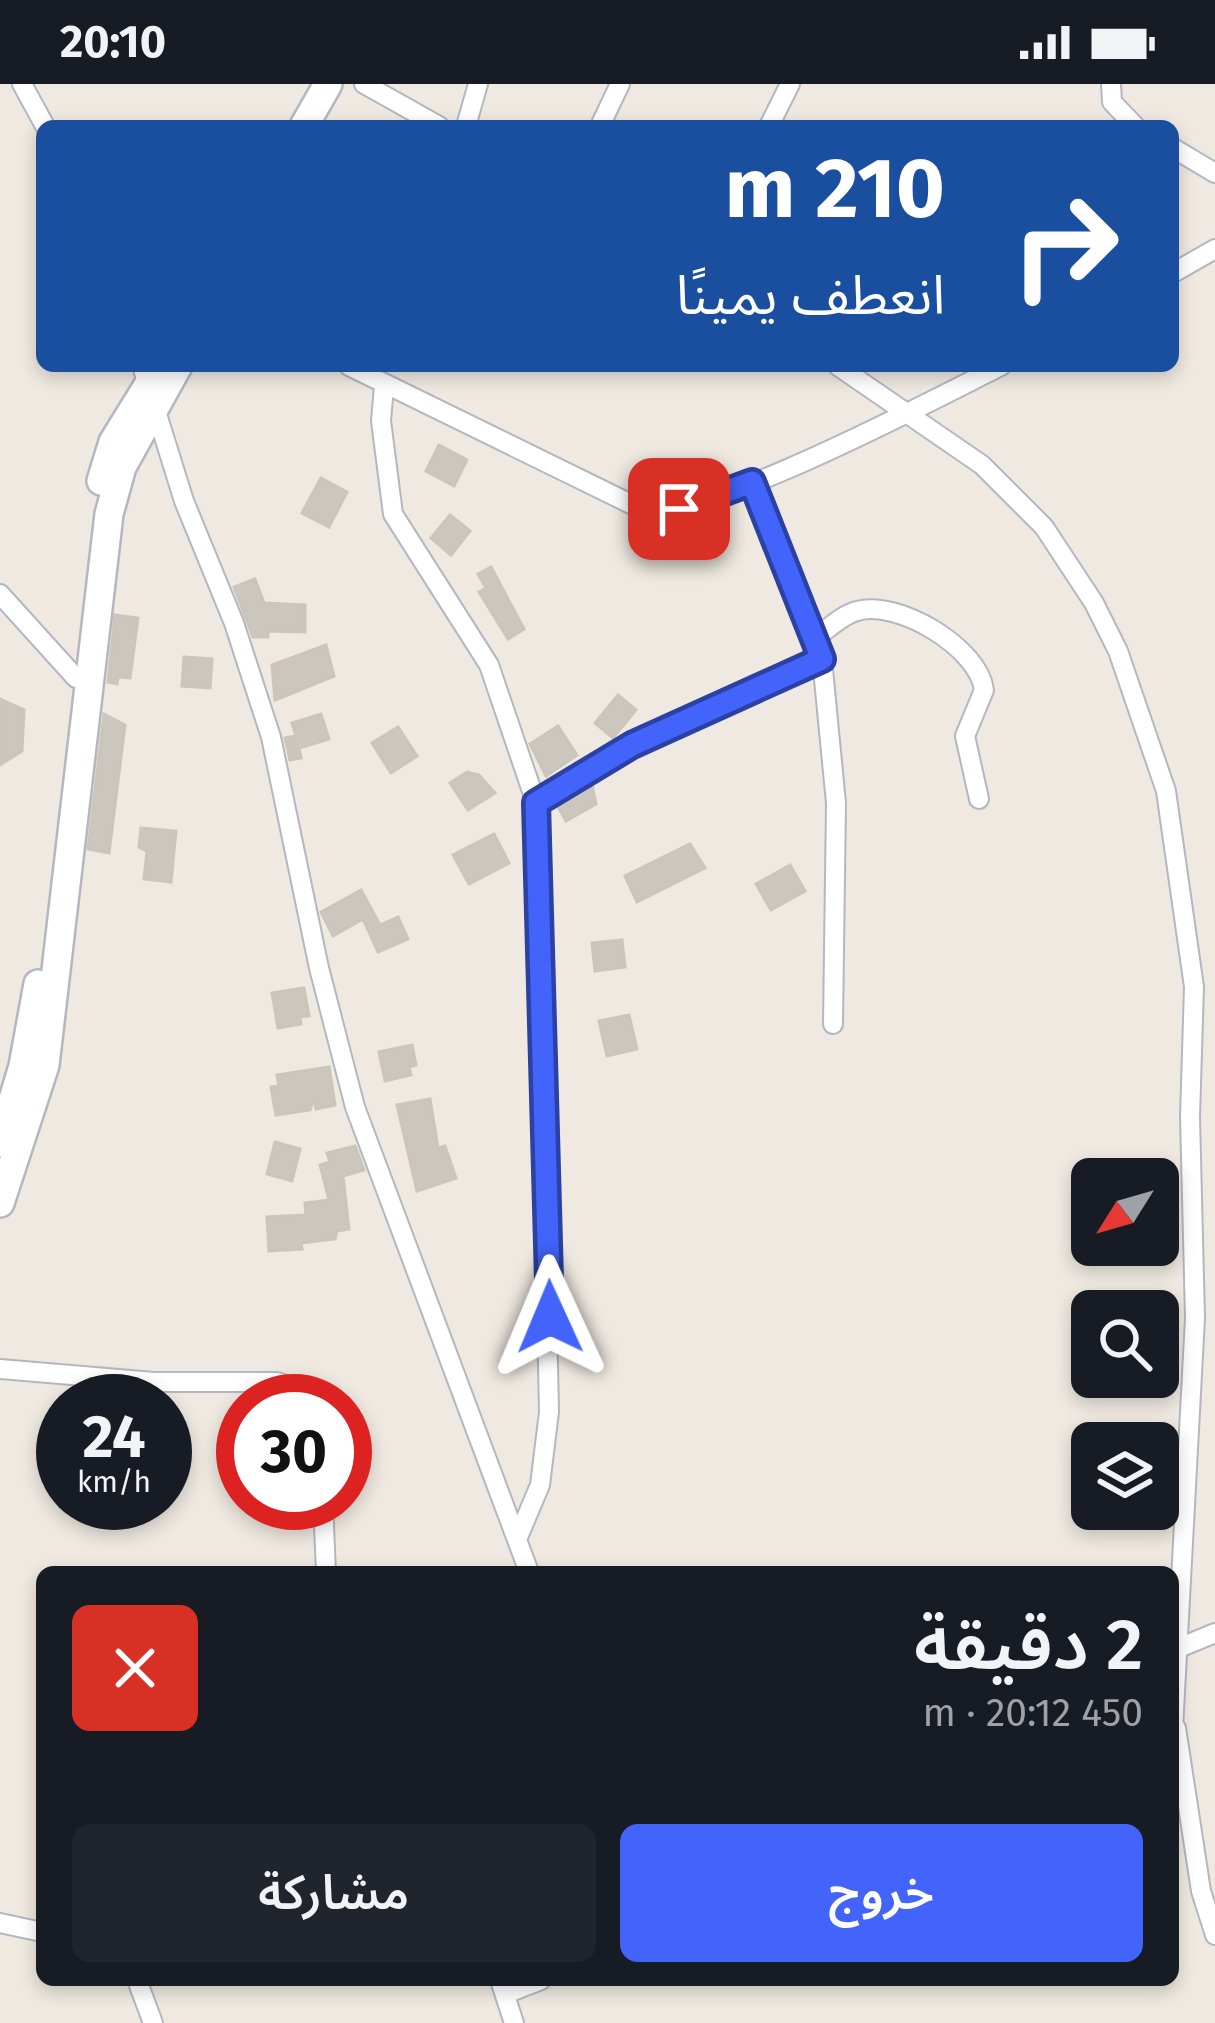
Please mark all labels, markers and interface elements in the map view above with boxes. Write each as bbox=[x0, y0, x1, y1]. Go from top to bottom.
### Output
text: 20:10 bbox=[60, 15, 166, 69]
text: 210 m bbox=[724, 138, 945, 239]
icon: right bbox=[987, 168, 1143, 324]
text: انعطف يمينًا bbox=[676, 264, 945, 328]
pin bbox=[628, 458, 730, 560]
icon: arrive bbox=[646, 476, 712, 542]
north arrow bbox=[1071, 1158, 1179, 1266]
map controls bbox=[1071, 1158, 1179, 1530]
position arrow bbox=[487, 1254, 613, 1380]
button: search bbox=[1071, 1290, 1179, 1398]
speed limit sign: 30 bbox=[216, 1374, 372, 1530]
text: 24 bbox=[82, 1401, 146, 1473]
button: layers bbox=[1071, 1422, 1179, 1530]
text: km/h bbox=[77, 1464, 151, 1500]
text: 2 دقيقة bbox=[914, 1602, 1143, 1688]
button: close bbox=[72, 1605, 198, 1731]
text: 450 m · 20:12 bbox=[922, 1690, 1143, 1736]
button: مشاركة bbox=[72, 1824, 596, 1962]
button: خروج bbox=[620, 1824, 1143, 1962]

